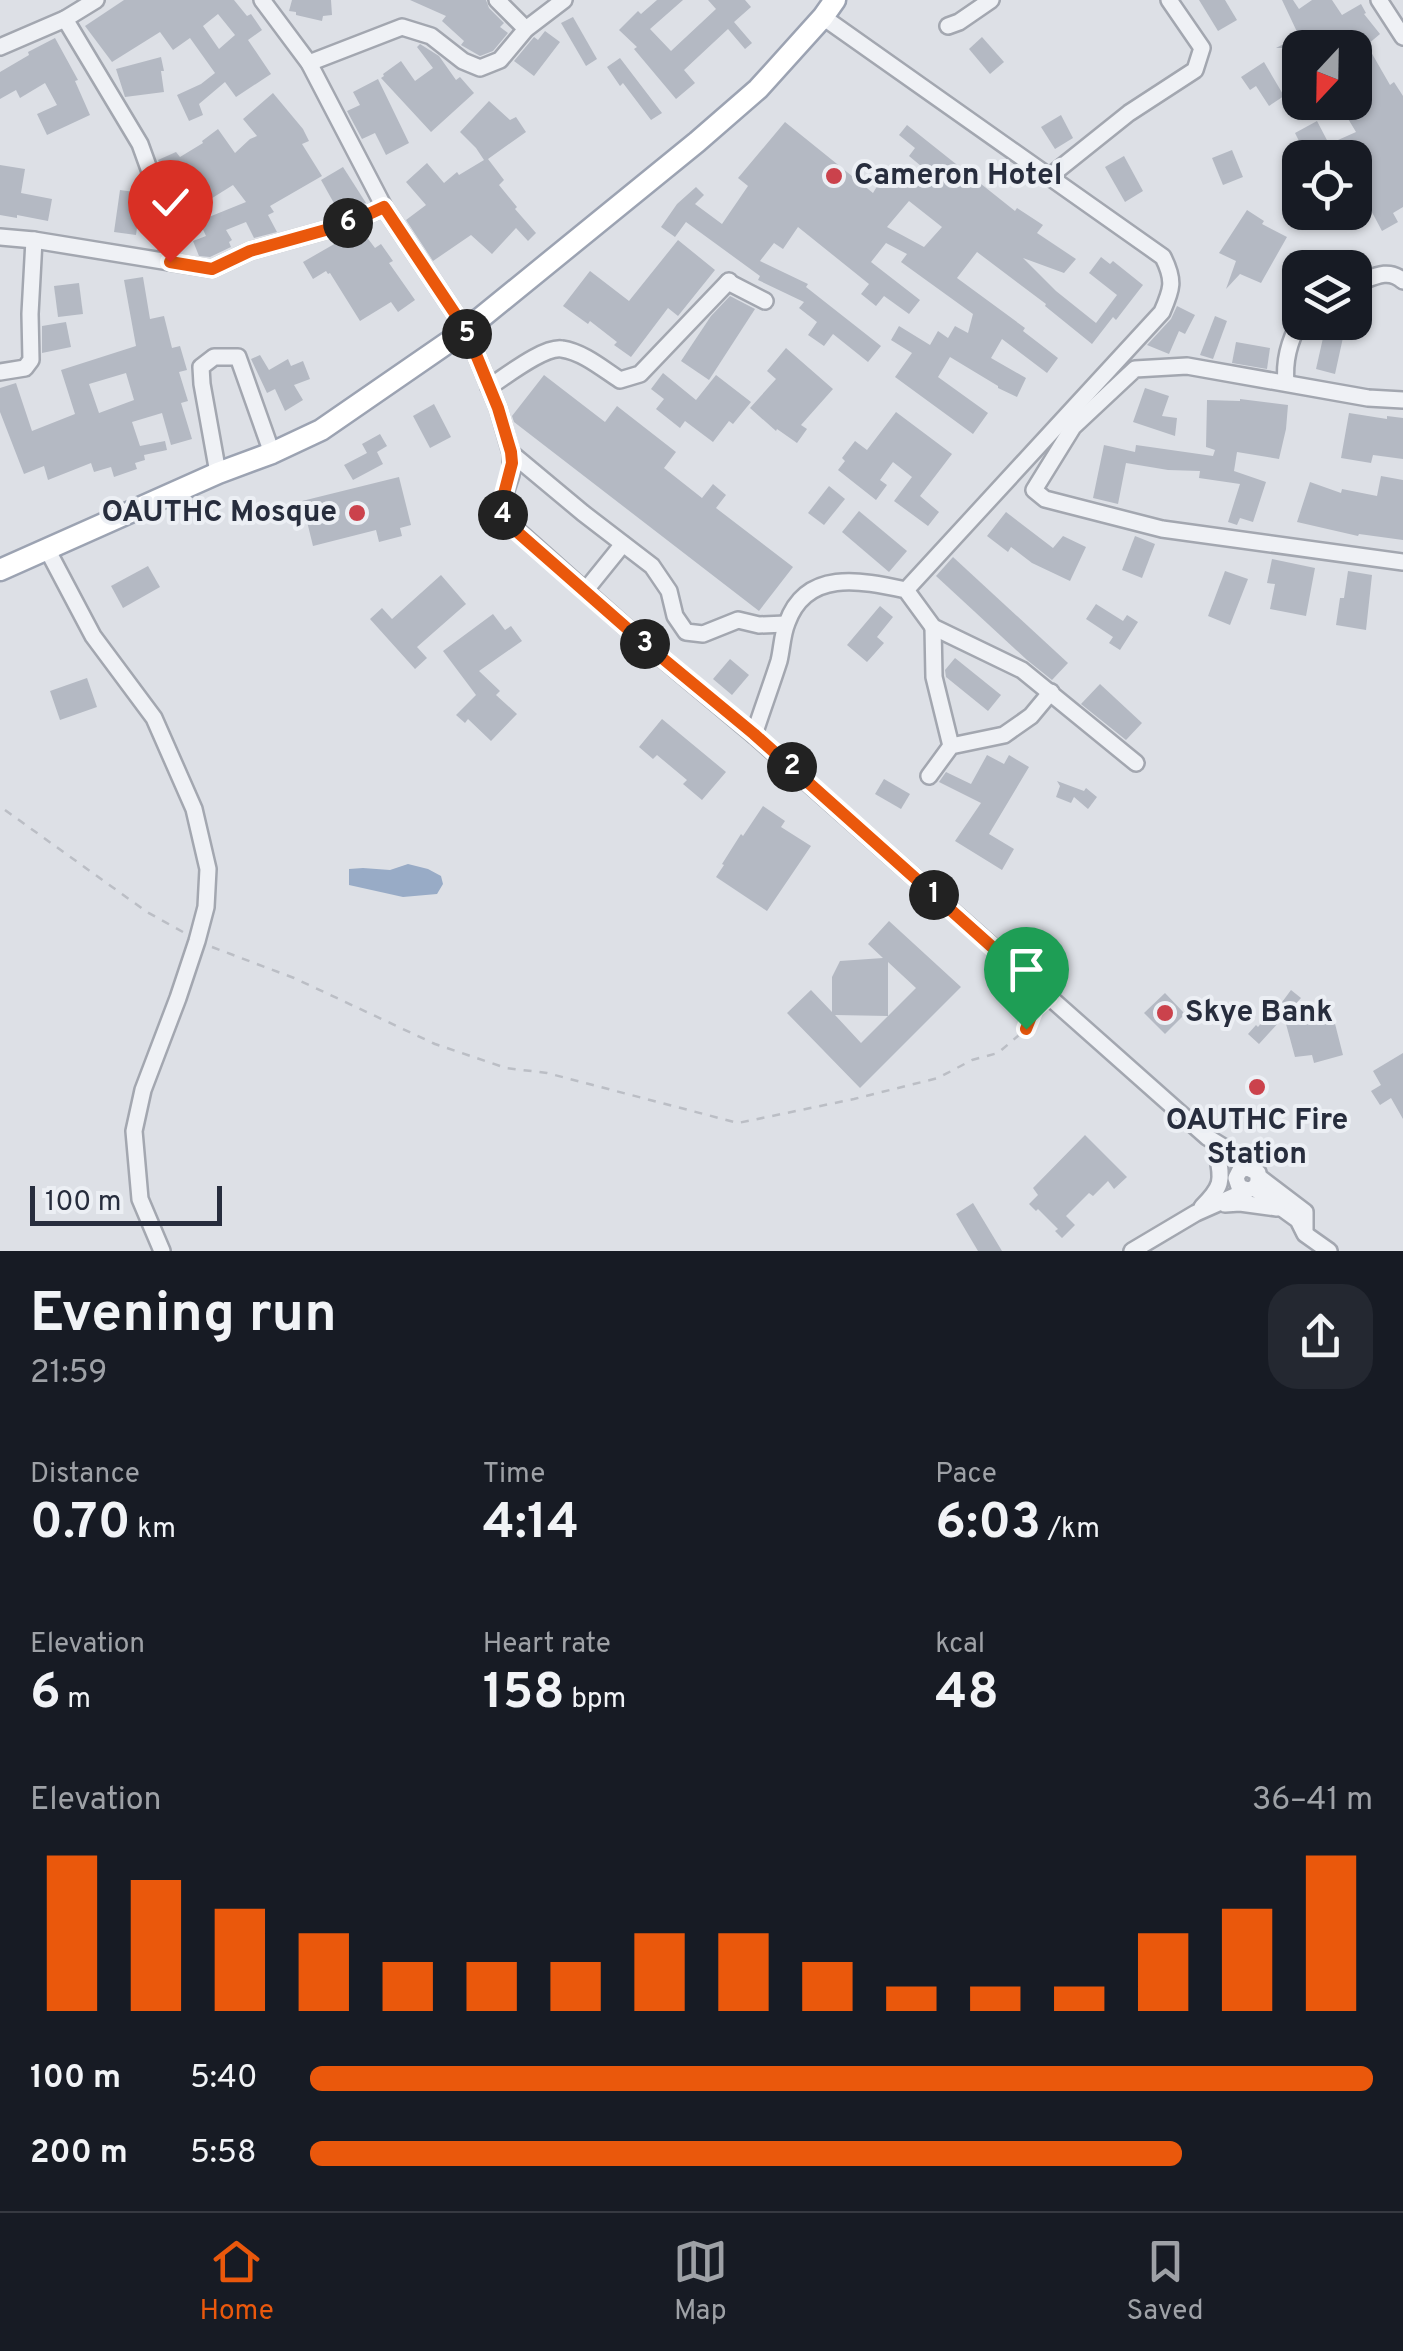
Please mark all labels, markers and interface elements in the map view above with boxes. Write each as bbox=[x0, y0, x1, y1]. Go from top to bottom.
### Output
north arrow bbox=[1282, 30, 1372, 120]
map controls bbox=[1282, 30, 1372, 340]
button: locate bbox=[1282, 140, 1372, 230]
place label: Cameron Hotel bbox=[854, 158, 1062, 195]
pin bbox=[128, 160, 213, 263]
marker: Cameron Hotel bbox=[823, 165, 845, 187]
icon: check bbox=[143, 175, 198, 230]
pin: 6 bbox=[323, 198, 373, 248]
text: 6 bbox=[339, 205, 357, 241]
button: layers bbox=[1282, 250, 1372, 340]
pin: 5 bbox=[442, 309, 492, 359]
text: 5 bbox=[458, 316, 476, 352]
pin: 4 bbox=[478, 490, 528, 540]
place label: OAUTHC Mosque bbox=[102, 495, 337, 532]
text: 4 bbox=[494, 497, 512, 533]
marker: OAUTHC Mosque bbox=[346, 502, 368, 524]
pin: 3 bbox=[620, 619, 670, 669]
text: 3 bbox=[637, 626, 653, 662]
pin: 2 bbox=[767, 742, 817, 792]
text: 2 bbox=[783, 749, 801, 785]
pin: 1 bbox=[909, 870, 959, 920]
text: 1 bbox=[928, 877, 940, 913]
pin bbox=[984, 927, 1069, 1030]
icon: arrive bbox=[999, 942, 1054, 997]
place label: Skye Bank bbox=[1185, 995, 1333, 1032]
marker: Skye Bank bbox=[1154, 1002, 1176, 1024]
marker: OAUTHC Fire Station bbox=[1246, 1076, 1268, 1098]
place label: OAUTHC Fire Station bbox=[1166, 1103, 1348, 1174]
scale bar bbox=[30, 1181, 222, 1226]
text: 100 m bbox=[45, 1185, 121, 1221]
text: Evening run bbox=[30, 1281, 337, 1351]
button: share bbox=[1268, 1284, 1373, 1389]
text: 21:59 bbox=[30, 1354, 107, 1394]
text: Distance bbox=[30, 1457, 140, 1493]
text: Time bbox=[483, 1457, 545, 1493]
text: Pace bbox=[935, 1457, 997, 1493]
text: 0.70 bbox=[30, 1493, 131, 1556]
text: 4:14 bbox=[483, 1493, 579, 1556]
text: 6:03 bbox=[935, 1493, 1041, 1556]
text: km bbox=[131, 1512, 176, 1548]
text: /km bbox=[1041, 1512, 1100, 1548]
text: Elevation bbox=[30, 1627, 145, 1663]
text: Heart rate bbox=[483, 1627, 611, 1663]
text: kcal bbox=[935, 1627, 985, 1663]
text: 6 bbox=[30, 1663, 61, 1726]
text: 158 bbox=[483, 1663, 565, 1726]
text: 48 bbox=[935, 1663, 999, 1726]
text: m bbox=[61, 1682, 91, 1718]
text: bpm bbox=[565, 1682, 626, 1718]
text: Elevation bbox=[30, 1781, 162, 1821]
text: 36–41 m bbox=[1252, 1781, 1373, 1821]
text: 100 m bbox=[30, 2059, 121, 2099]
text: 5:40 bbox=[190, 2059, 258, 2099]
text: 200 m bbox=[30, 2134, 128, 2174]
text: 5:58 bbox=[190, 2134, 257, 2174]
tab: Home bbox=[199, 2234, 274, 2330]
tab: Map bbox=[673, 2234, 728, 2330]
tab: Saved bbox=[1127, 2234, 1204, 2330]

